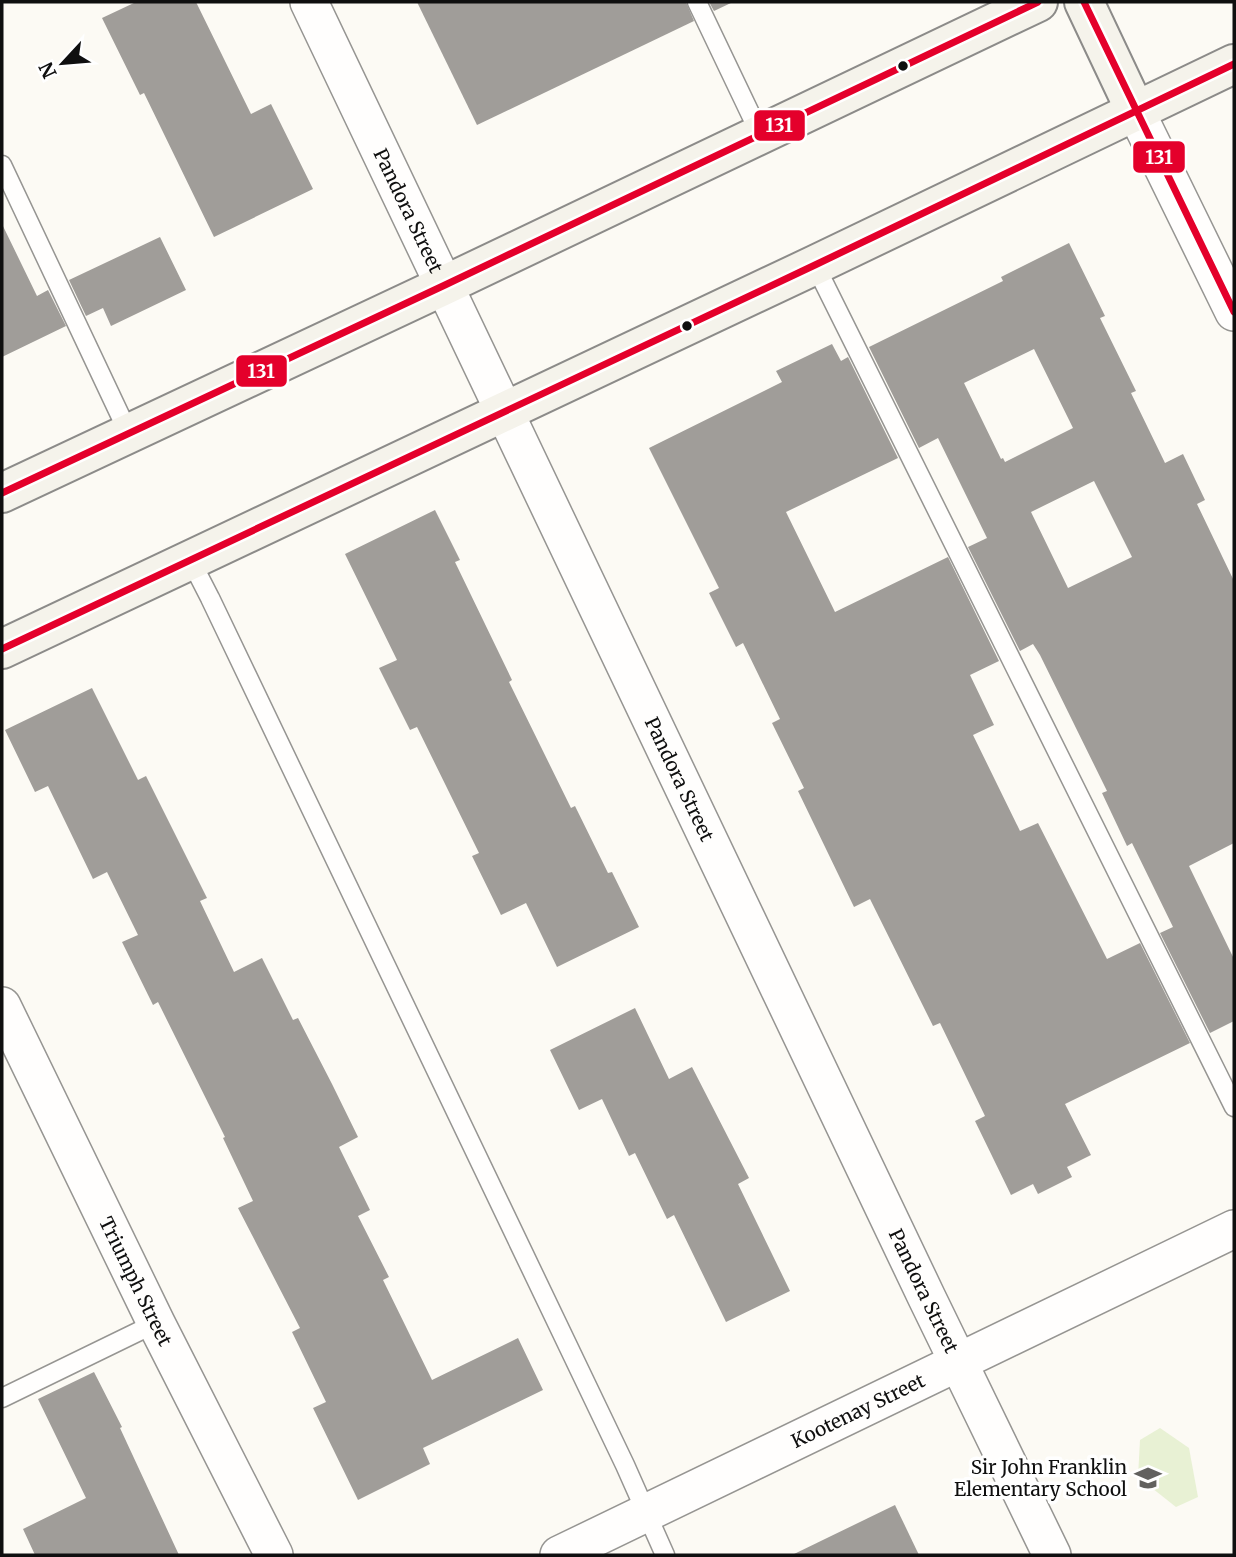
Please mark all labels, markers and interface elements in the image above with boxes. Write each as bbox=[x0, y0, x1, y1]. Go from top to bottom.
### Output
north arrow bbox=[28, 28, 98, 98]
text: N bbox=[34, 58, 62, 82]
unlabelled marker bbox=[896, 59, 910, 73]
line badge: 131 bbox=[753, 109, 806, 142]
text: 131 bbox=[765, 113, 793, 137]
line badge: 131 bbox=[1132, 140, 1186, 174]
street label: Pandora Street bbox=[369, 145, 449, 277]
text: 131 bbox=[1145, 145, 1173, 169]
unlabelled marker bbox=[680, 319, 694, 333]
line badge: 131 bbox=[235, 354, 288, 388]
text: 131 bbox=[247, 359, 275, 383]
street label: Pandora Street bbox=[640, 713, 720, 846]
street label: Triumph Street bbox=[94, 1213, 178, 1350]
street label: Pandora Street bbox=[884, 1225, 964, 1357]
street label: Kootenay Street bbox=[787, 1368, 929, 1453]
place label: Sir John Franklin Elementary School bbox=[954, 1455, 1127, 1501]
school or university icon: Sir John Franklin Elementary School bbox=[1133, 1463, 1163, 1493]

